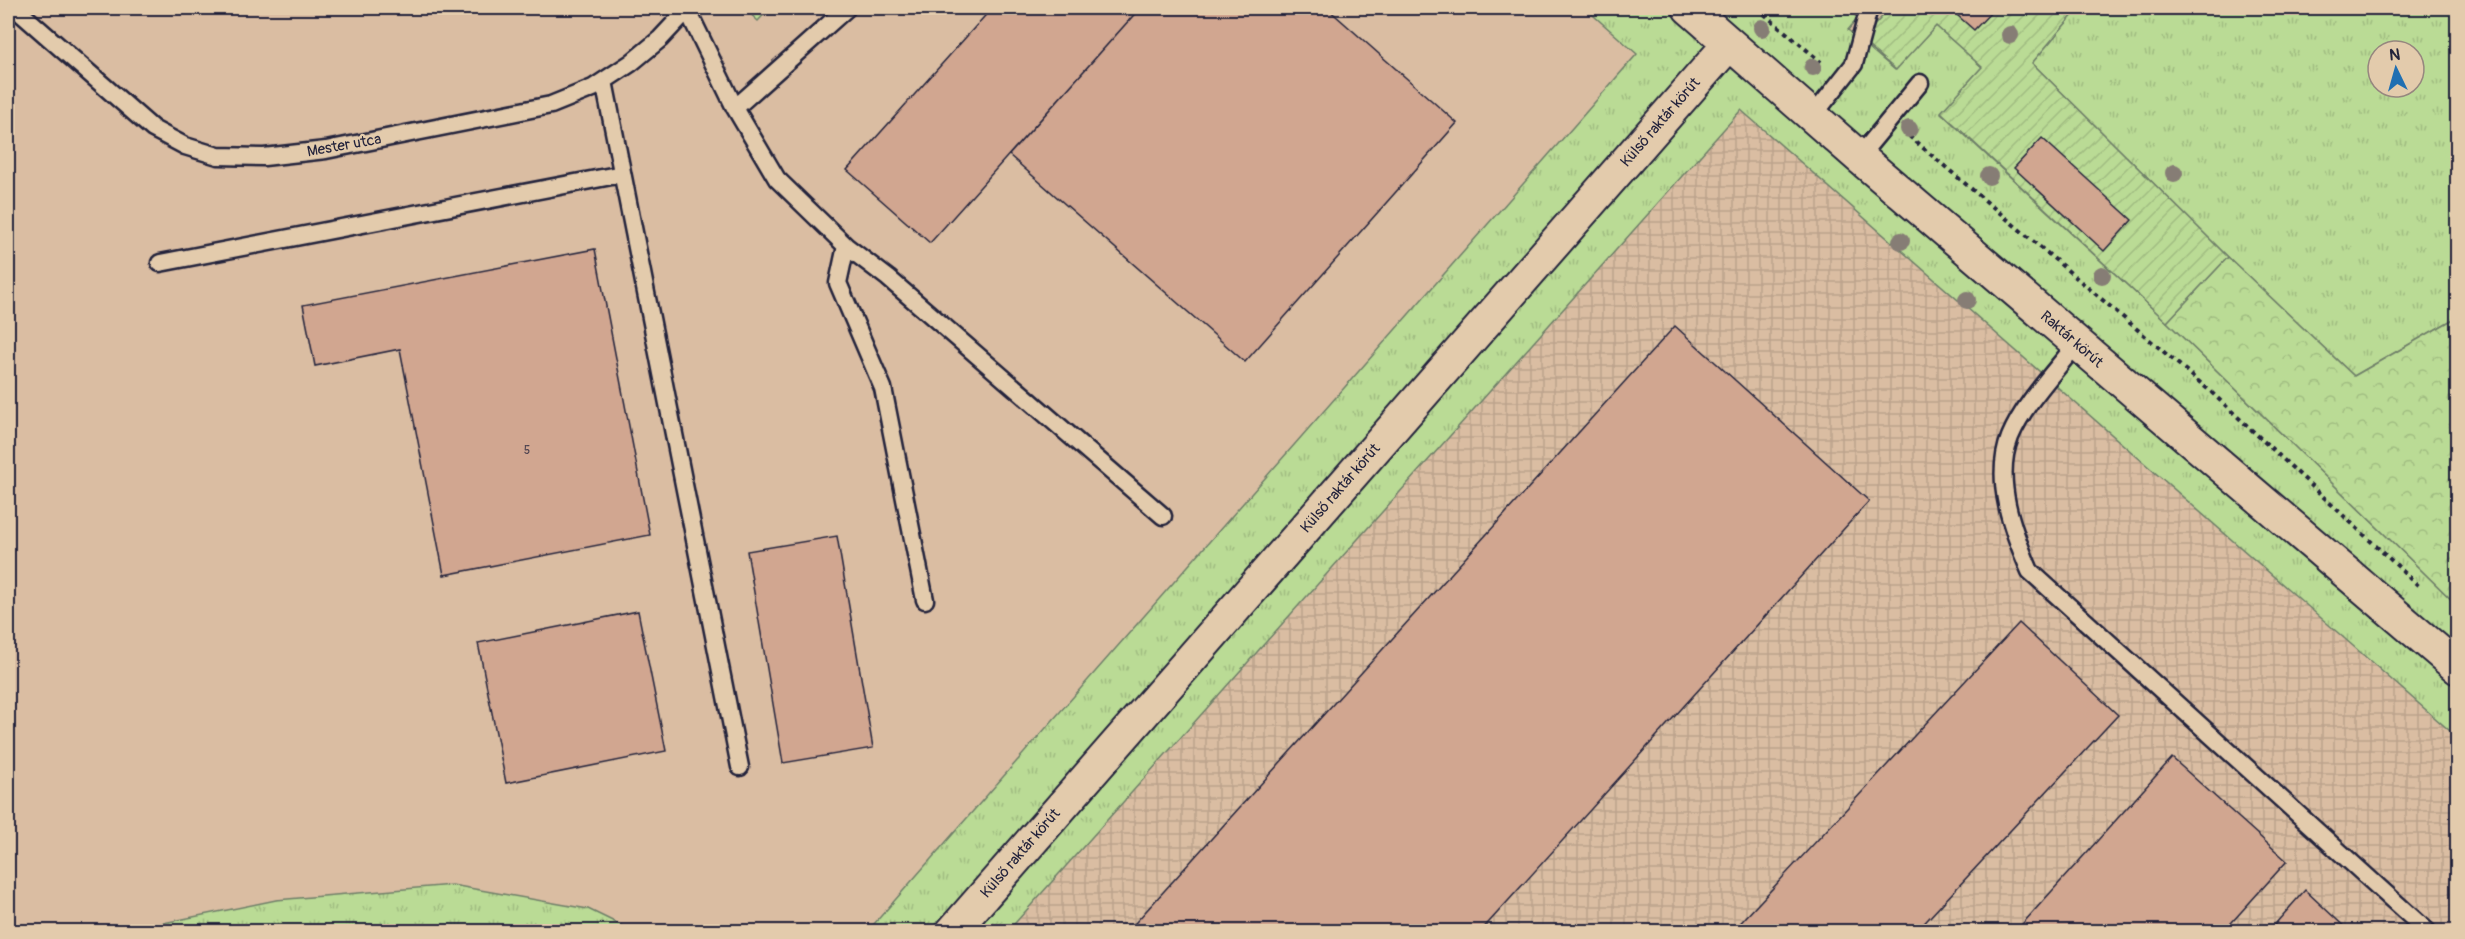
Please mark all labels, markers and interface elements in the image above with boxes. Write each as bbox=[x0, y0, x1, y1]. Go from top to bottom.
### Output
north arrow bbox=[2366, 39, 2426, 99]
text: N bbox=[2389, 45, 2401, 65]
street label: Külső raktár körút bbox=[1616, 73, 1705, 171]
street label: Mester utca bbox=[305, 130, 383, 161]
street label: Raktár körút bbox=[2036, 307, 2108, 372]
street label: Külső raktár körút bbox=[1296, 439, 1385, 537]
house number: 5 bbox=[524, 443, 530, 458]
street label: Külső raktár körút bbox=[976, 804, 1065, 902]

